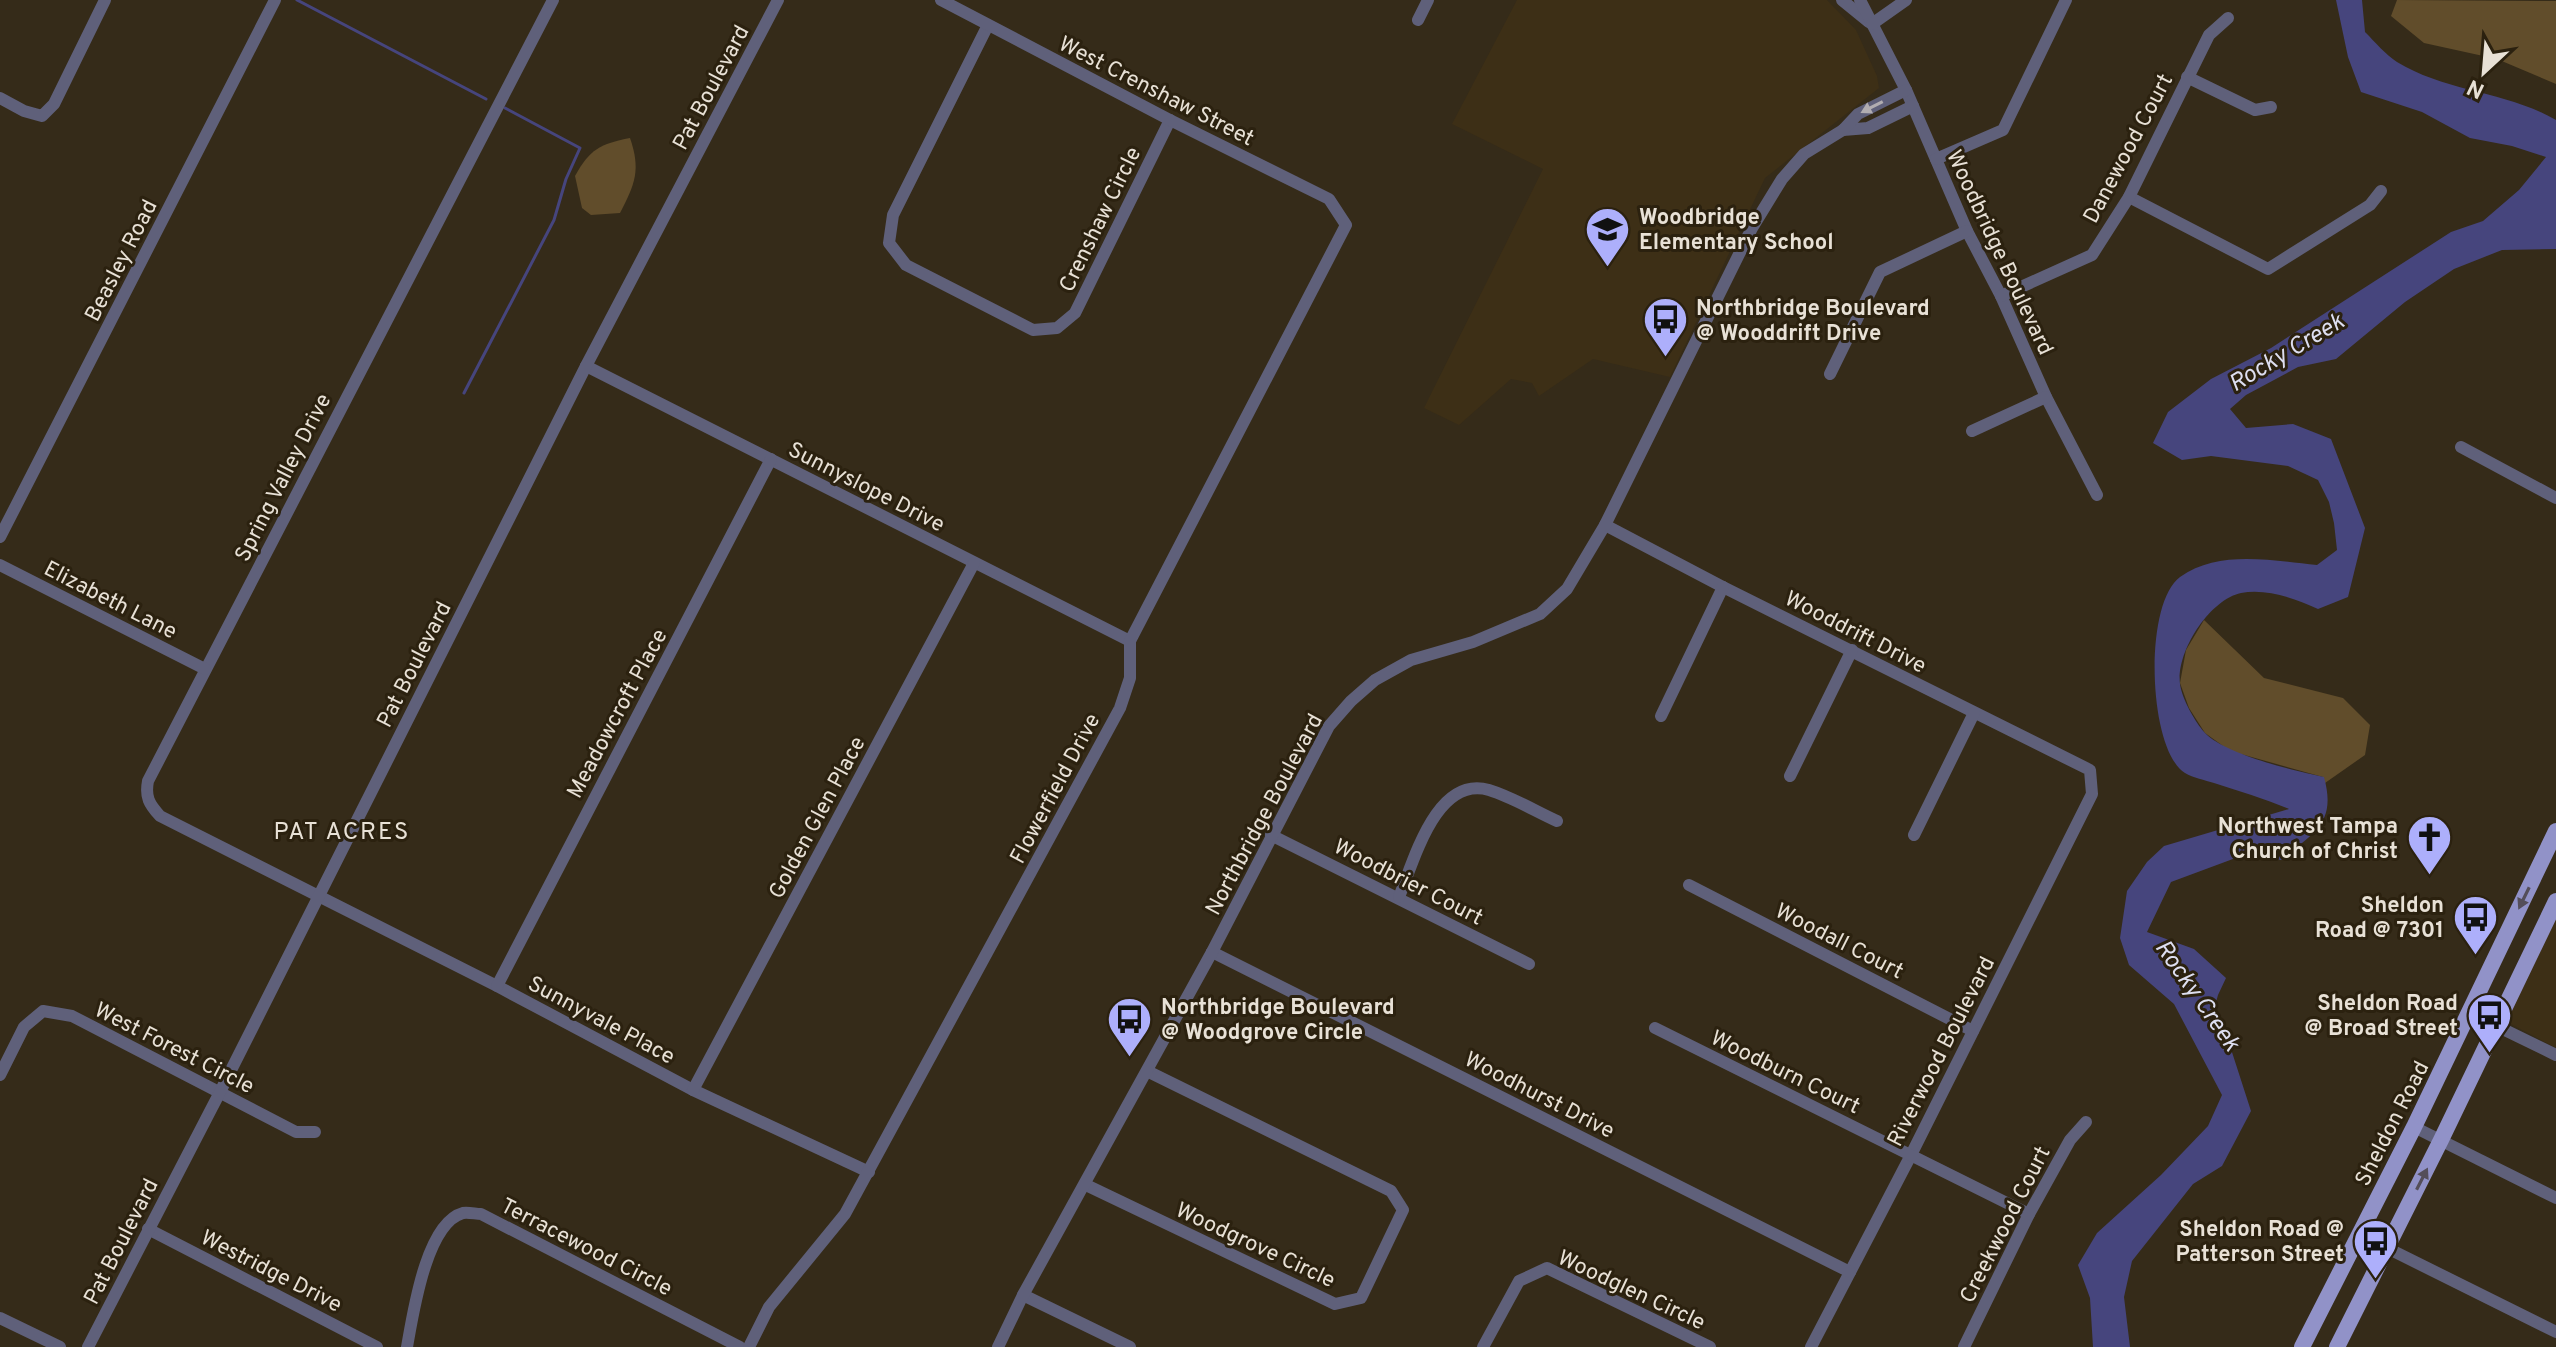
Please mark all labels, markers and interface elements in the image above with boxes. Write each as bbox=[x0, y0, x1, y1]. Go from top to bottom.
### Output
street label: Pat Boulevard bbox=[668, 21, 756, 155]
street label: West Crenshaw Street bbox=[1054, 31, 1258, 153]
north arrow bbox=[2444, 32, 2524, 112]
street label: Danewood Court bbox=[2078, 70, 2180, 229]
text: N bbox=[2463, 72, 2489, 103]
one-way arrow bbox=[1861, 100, 1884, 114]
street label: Crenshaw Circle bbox=[1054, 143, 1148, 297]
street label: Woodbridge Boulevard bbox=[1939, 146, 2058, 360]
street label: Beasley Road bbox=[80, 196, 164, 327]
school or university icon: Woodbridge Elementary School bbox=[1584, 205, 1632, 268]
place label: Woodbridge Elementary School bbox=[1639, 205, 1834, 257]
bus stop icon: Northbridge Boulevard @ Wooddrift Drive bbox=[1641, 296, 1689, 359]
place label: Northbridge Boulevard @ Wooddrift Drive bbox=[1696, 296, 1930, 348]
water label: Rocky Creek bbox=[2224, 307, 2351, 400]
street label: Spring Valley Drive bbox=[230, 390, 338, 567]
street label: Sunnyslope Drive bbox=[783, 437, 949, 539]
street label: Elizabeth Lane bbox=[39, 556, 181, 646]
street label: Wooddrift Drive bbox=[1780, 586, 1930, 680]
street label: Pat Boulevard bbox=[372, 598, 459, 733]
street label: Meadowcroft Place bbox=[562, 625, 674, 803]
street label: Flowerfield Drive bbox=[1005, 709, 1107, 869]
street label: Northbridge Boulevard bbox=[1201, 710, 1330, 921]
street label: Golden Glen Place bbox=[764, 732, 872, 904]
place label: Northwest Tampa Church of Christ bbox=[2218, 814, 2398, 866]
church icon: Northwest Tampa Church of Christ bbox=[2405, 814, 2453, 877]
district label: PAT ACRES bbox=[274, 818, 410, 848]
street label: Woodbrier Court bbox=[1329, 834, 1487, 933]
one-way arrow bbox=[2517, 886, 2531, 910]
place label: Sheldon Road @ 7301 bbox=[2315, 893, 2444, 945]
bus stop icon: Sheldon Road @ 7301 bbox=[2451, 893, 2499, 956]
street label: Woodall Court bbox=[1770, 898, 1907, 986]
water label: Rocky Creek bbox=[2147, 935, 2246, 1058]
street label: Riverwood Boulevard bbox=[1883, 953, 2002, 1152]
street label: Sunnyvale Place bbox=[523, 971, 679, 1071]
place label: Sheldon Road @ Broad Street bbox=[2304, 991, 2458, 1043]
bus stop icon: Sheldon Road @ Broad Street bbox=[2465, 991, 2513, 1054]
bus stop icon: Northbridge Boulevard @ Woodgrove Circle bbox=[1106, 995, 1154, 1058]
place label: Northbridge Boulevard @ Woodgrove Circle bbox=[1161, 995, 1395, 1047]
street label: West Forest Circle bbox=[89, 997, 258, 1101]
street label: Woodburn Court bbox=[1706, 1025, 1864, 1121]
street label: Woodhurst Drive bbox=[1459, 1047, 1618, 1146]
street label: Sheldon Road bbox=[2350, 1057, 2436, 1191]
street label: Creekwood Court bbox=[1955, 1142, 2057, 1308]
one-way arrow bbox=[2415, 1167, 2428, 1190]
street label: Pat Boulevard bbox=[79, 1175, 166, 1310]
street label: Terracewood Circle bbox=[496, 1193, 676, 1303]
street label: Woodgrove Circle bbox=[1171, 1197, 1339, 1295]
place label: Sheldon Road @ Patterson Street bbox=[2175, 1217, 2344, 1269]
bus stop icon: Sheldon Road @ Patterson Street bbox=[2351, 1217, 2399, 1280]
street label: Westridge Drive bbox=[196, 1225, 346, 1319]
street label: Woodglen Circle bbox=[1553, 1245, 1709, 1337]

